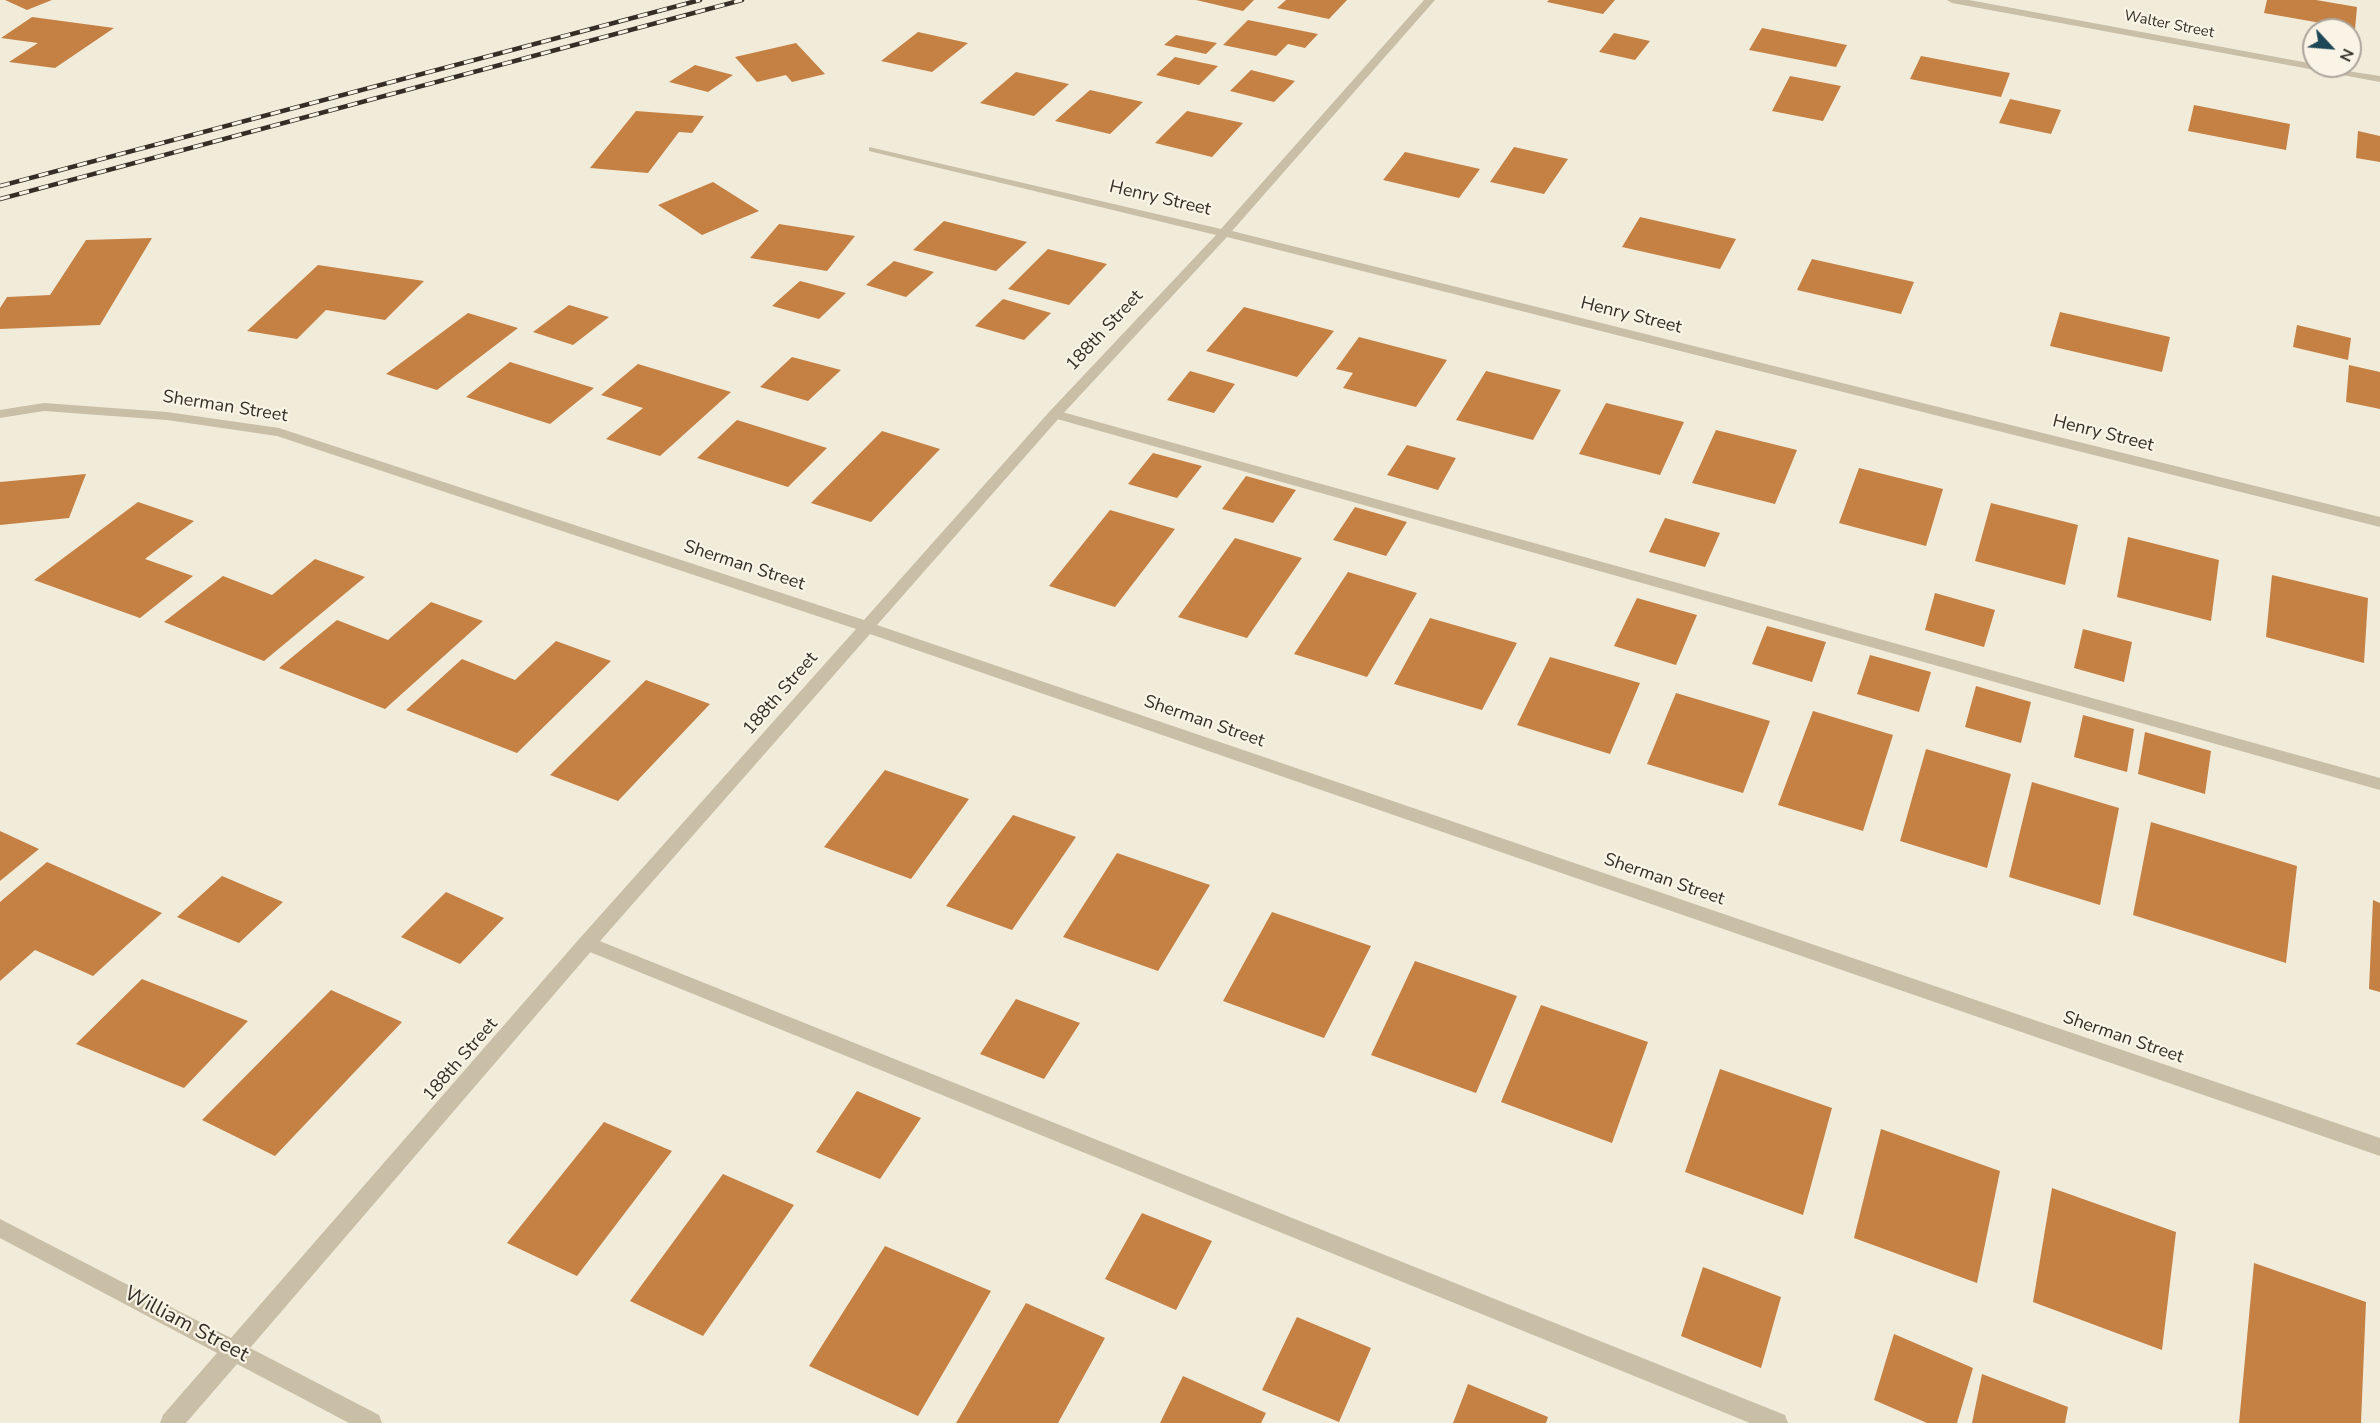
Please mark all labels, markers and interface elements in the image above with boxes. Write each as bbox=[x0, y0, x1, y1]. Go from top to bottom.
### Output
street label: Walter Street bbox=[2123, 7, 2215, 43]
north arrow bbox=[2302, 18, 2362, 78]
text: N bbox=[2334, 45, 2359, 65]
street label: Henry Street bbox=[1107, 177, 1213, 221]
street label: 188th Street bbox=[1062, 286, 1148, 376]
street label: Henry Street bbox=[1578, 293, 1684, 339]
street label: Sherman Street bbox=[161, 386, 289, 428]
street label: Henry Street bbox=[2050, 411, 2156, 457]
street label: Sherman Street bbox=[681, 536, 807, 596]
street label: 188th Street bbox=[739, 648, 823, 740]
street label: Sherman Street bbox=[1141, 691, 1267, 753]
street label: Sherman Street bbox=[1601, 849, 1727, 911]
street label: Sherman Street bbox=[2060, 1007, 2186, 1069]
street label: 188th Street bbox=[419, 1014, 503, 1106]
street label: William Street bbox=[120, 1282, 252, 1368]

